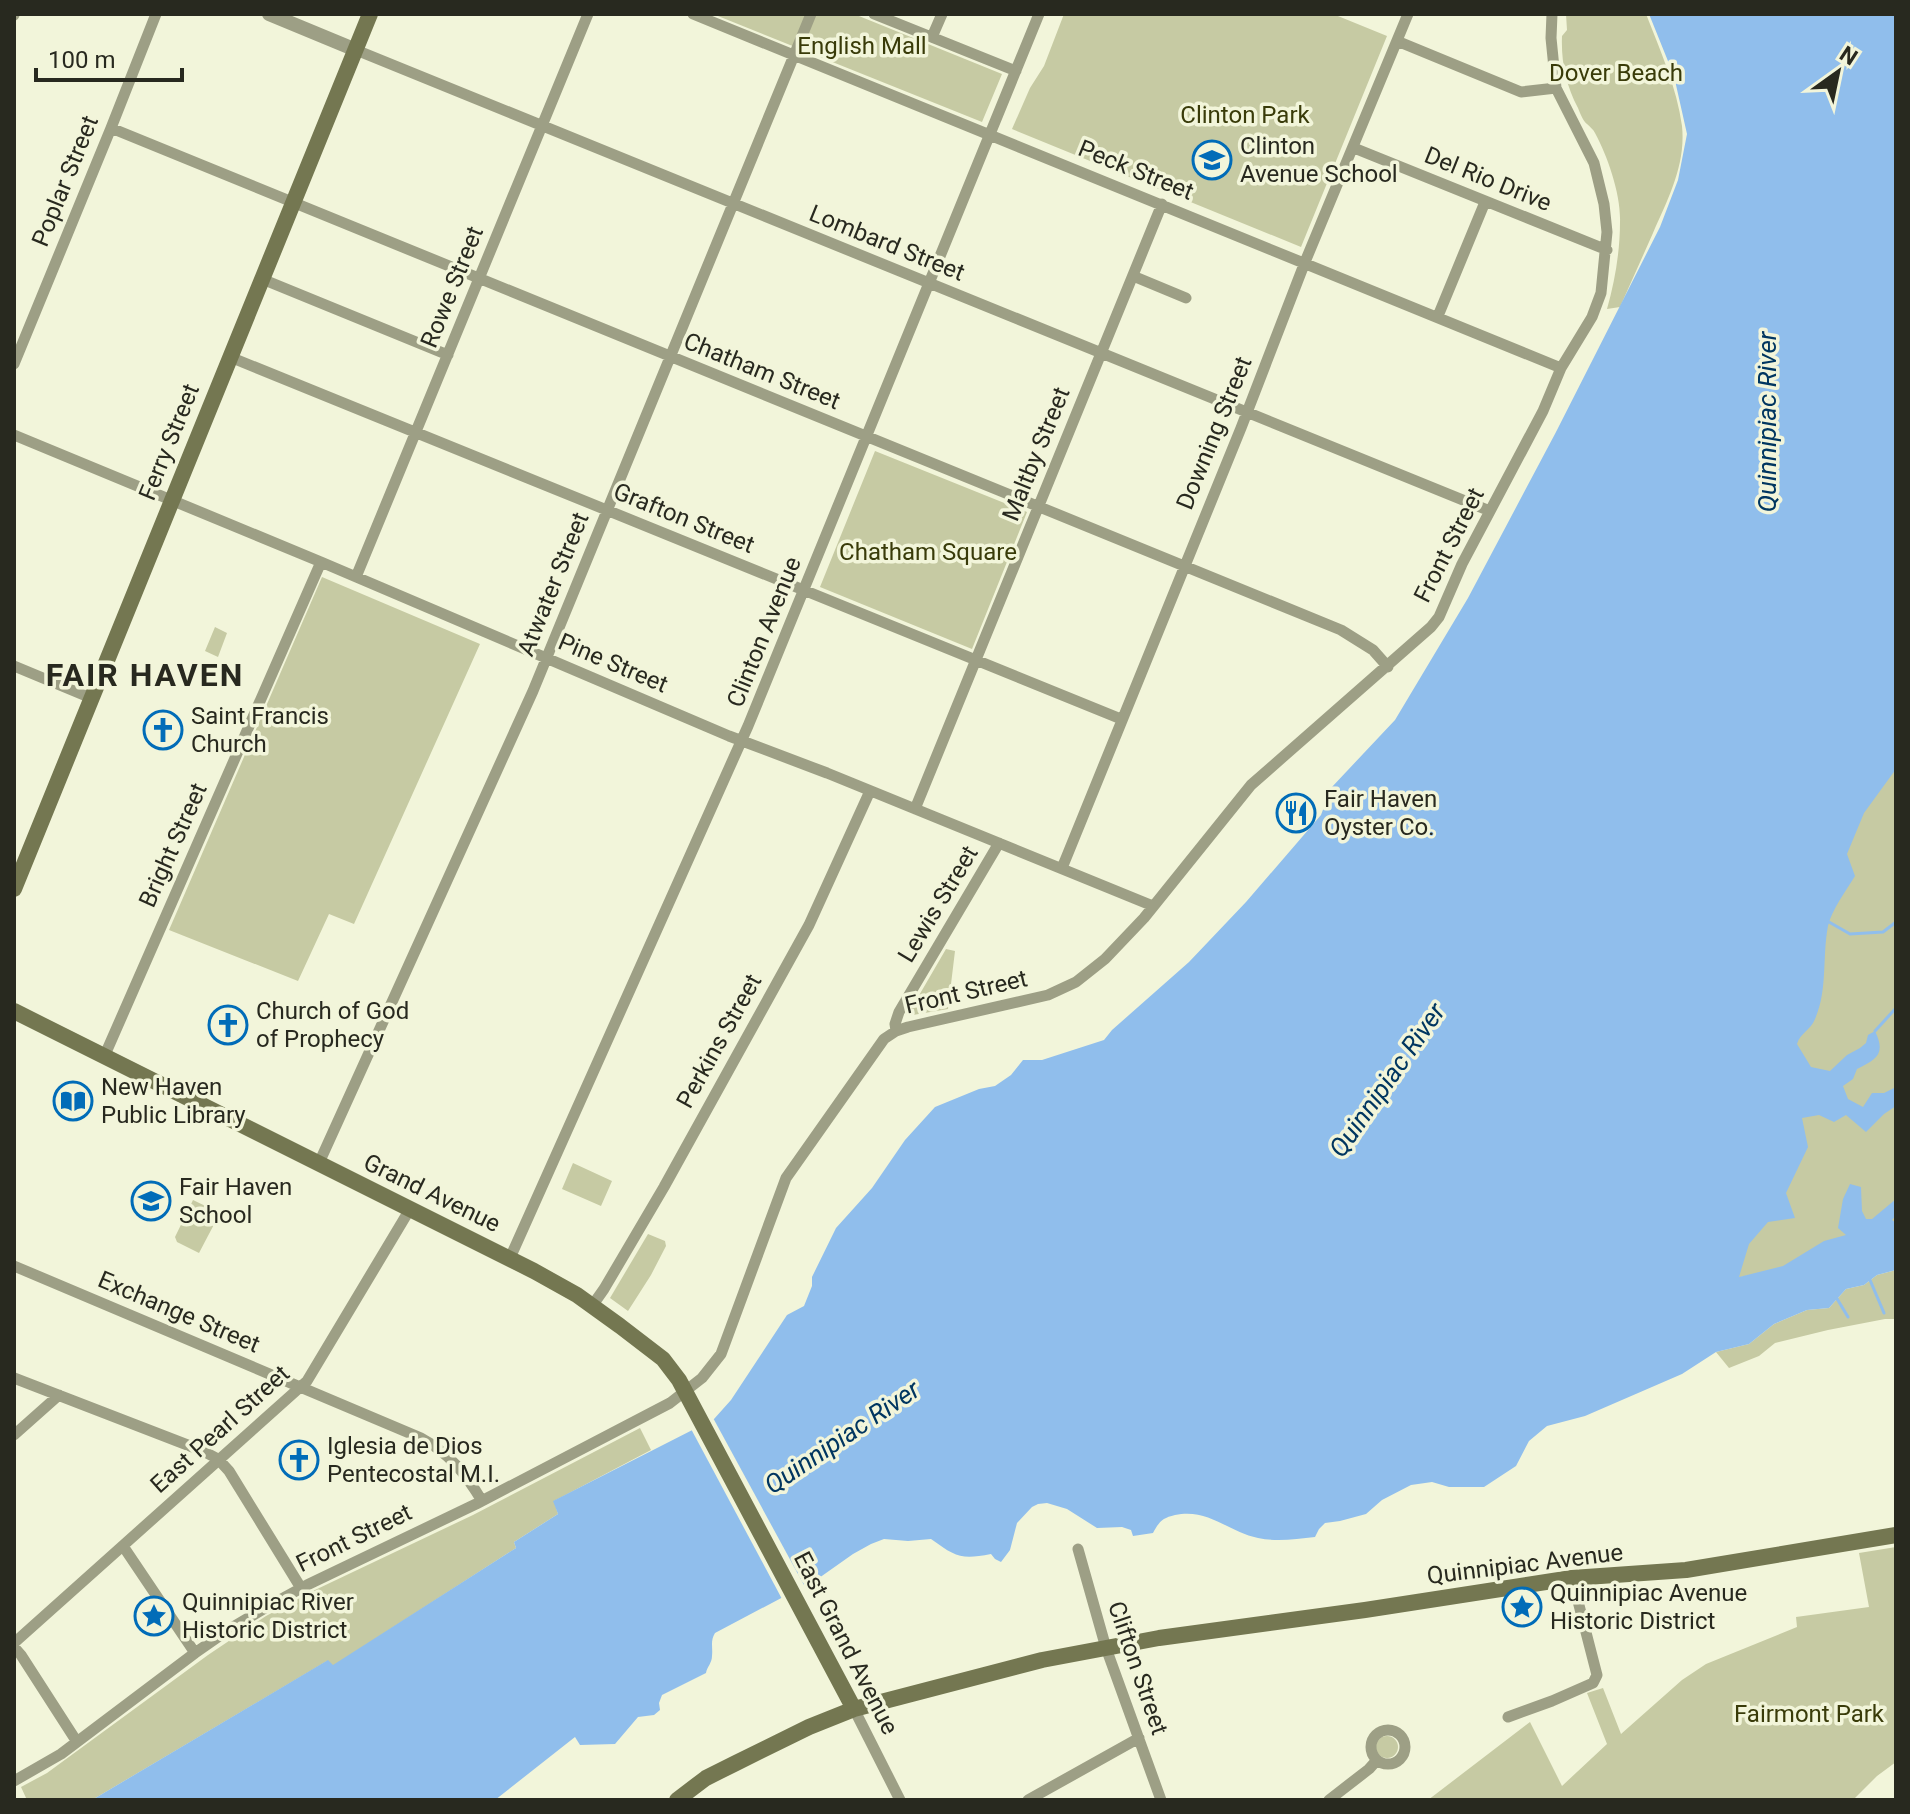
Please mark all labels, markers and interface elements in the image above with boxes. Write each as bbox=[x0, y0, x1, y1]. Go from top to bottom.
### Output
scale bar bbox=[36, 32, 182, 82]
park label: English Mall bbox=[797, 32, 927, 60]
north arrow bbox=[1798, 32, 1878, 112]
text: N bbox=[1835, 41, 1862, 70]
text: 100 m bbox=[48, 46, 115, 74]
park label: Dover Beach bbox=[1549, 59, 1683, 87]
park label: Clinton Park bbox=[1180, 101, 1311, 129]
street label: Poplar Street bbox=[26, 111, 104, 250]
place label: Clinton Avenue School bbox=[1240, 132, 1398, 188]
street label: Peck Street bbox=[1074, 134, 1198, 206]
school or university icon: Clinton Avenue School bbox=[1191, 139, 1233, 181]
street label: Del Rio Drive bbox=[1420, 141, 1556, 217]
street label: Lombard Street bbox=[805, 199, 969, 287]
street label: Rowe Street bbox=[415, 222, 489, 352]
street label: Chatham Street bbox=[680, 327, 844, 415]
water label: Quinnipiac River bbox=[1752, 330, 1782, 512]
street label: Downing Street bbox=[1171, 352, 1257, 514]
street label: Ferry Street bbox=[133, 380, 205, 504]
street label: Maltby Street bbox=[996, 383, 1076, 525]
street label: Grafton Street bbox=[610, 477, 759, 559]
street label: Front Street bbox=[1408, 483, 1490, 607]
street label: Atwater Street bbox=[511, 508, 595, 660]
park label: Chatham Square bbox=[839, 538, 1017, 566]
street label: Clinton Avenue bbox=[721, 553, 807, 711]
street label: Pine Street bbox=[554, 627, 672, 699]
district label: FAIR HAVEN bbox=[46, 656, 244, 694]
place label: Saint Francis Church bbox=[191, 702, 329, 758]
church icon: Saint Francis Church bbox=[142, 709, 184, 751]
street label: Bright Street bbox=[133, 779, 213, 911]
place label: Fair Haven Oyster Co. bbox=[1324, 785, 1437, 841]
restaurant icon: Fair Haven Oyster Co. bbox=[1275, 792, 1317, 834]
street label: Lewis Street bbox=[892, 840, 984, 967]
street label: Front Street bbox=[902, 964, 1030, 1020]
street label: Perkins Street bbox=[671, 969, 767, 1113]
water label: Quinnipiac River bbox=[1323, 996, 1452, 1163]
place label: Church of God of Prophecy bbox=[256, 997, 409, 1053]
church icon: Church of God of Prophecy bbox=[207, 1004, 249, 1046]
place label: New Haven Public Library bbox=[101, 1073, 246, 1129]
library icon: New Haven Public Library bbox=[52, 1080, 94, 1122]
street label: Grand Avenue bbox=[359, 1148, 505, 1238]
place label: Fair Haven School bbox=[179, 1173, 292, 1229]
school or university icon: Fair Haven School bbox=[130, 1180, 172, 1222]
street label: Exchange Street bbox=[94, 1265, 264, 1359]
street label: East Pearl Street bbox=[145, 1359, 295, 1499]
water label: Quinnipiac River bbox=[759, 1373, 926, 1500]
place label: Iglesia de Dios Pentecostal M.I. bbox=[327, 1432, 500, 1488]
church icon: Iglesia de Dios Pentecostal M.I. bbox=[278, 1439, 320, 1481]
street label: Front Street bbox=[292, 1498, 416, 1578]
street label: Quinnipiac Avenue bbox=[1425, 1538, 1625, 1590]
street label: East Grand Avenue bbox=[788, 1547, 904, 1739]
place label: Quinnipiac Avenue Historic District bbox=[1550, 1579, 1747, 1635]
place icon: Quinnipiac Avenue Historic District bbox=[1501, 1586, 1543, 1628]
place label: Quinnipiac River Historic District bbox=[182, 1588, 354, 1644]
place icon: Quinnipiac River Historic District bbox=[133, 1595, 175, 1637]
street label: Clifton Street bbox=[1102, 1598, 1174, 1739]
park label: Fairmont Park bbox=[1734, 1700, 1885, 1728]

